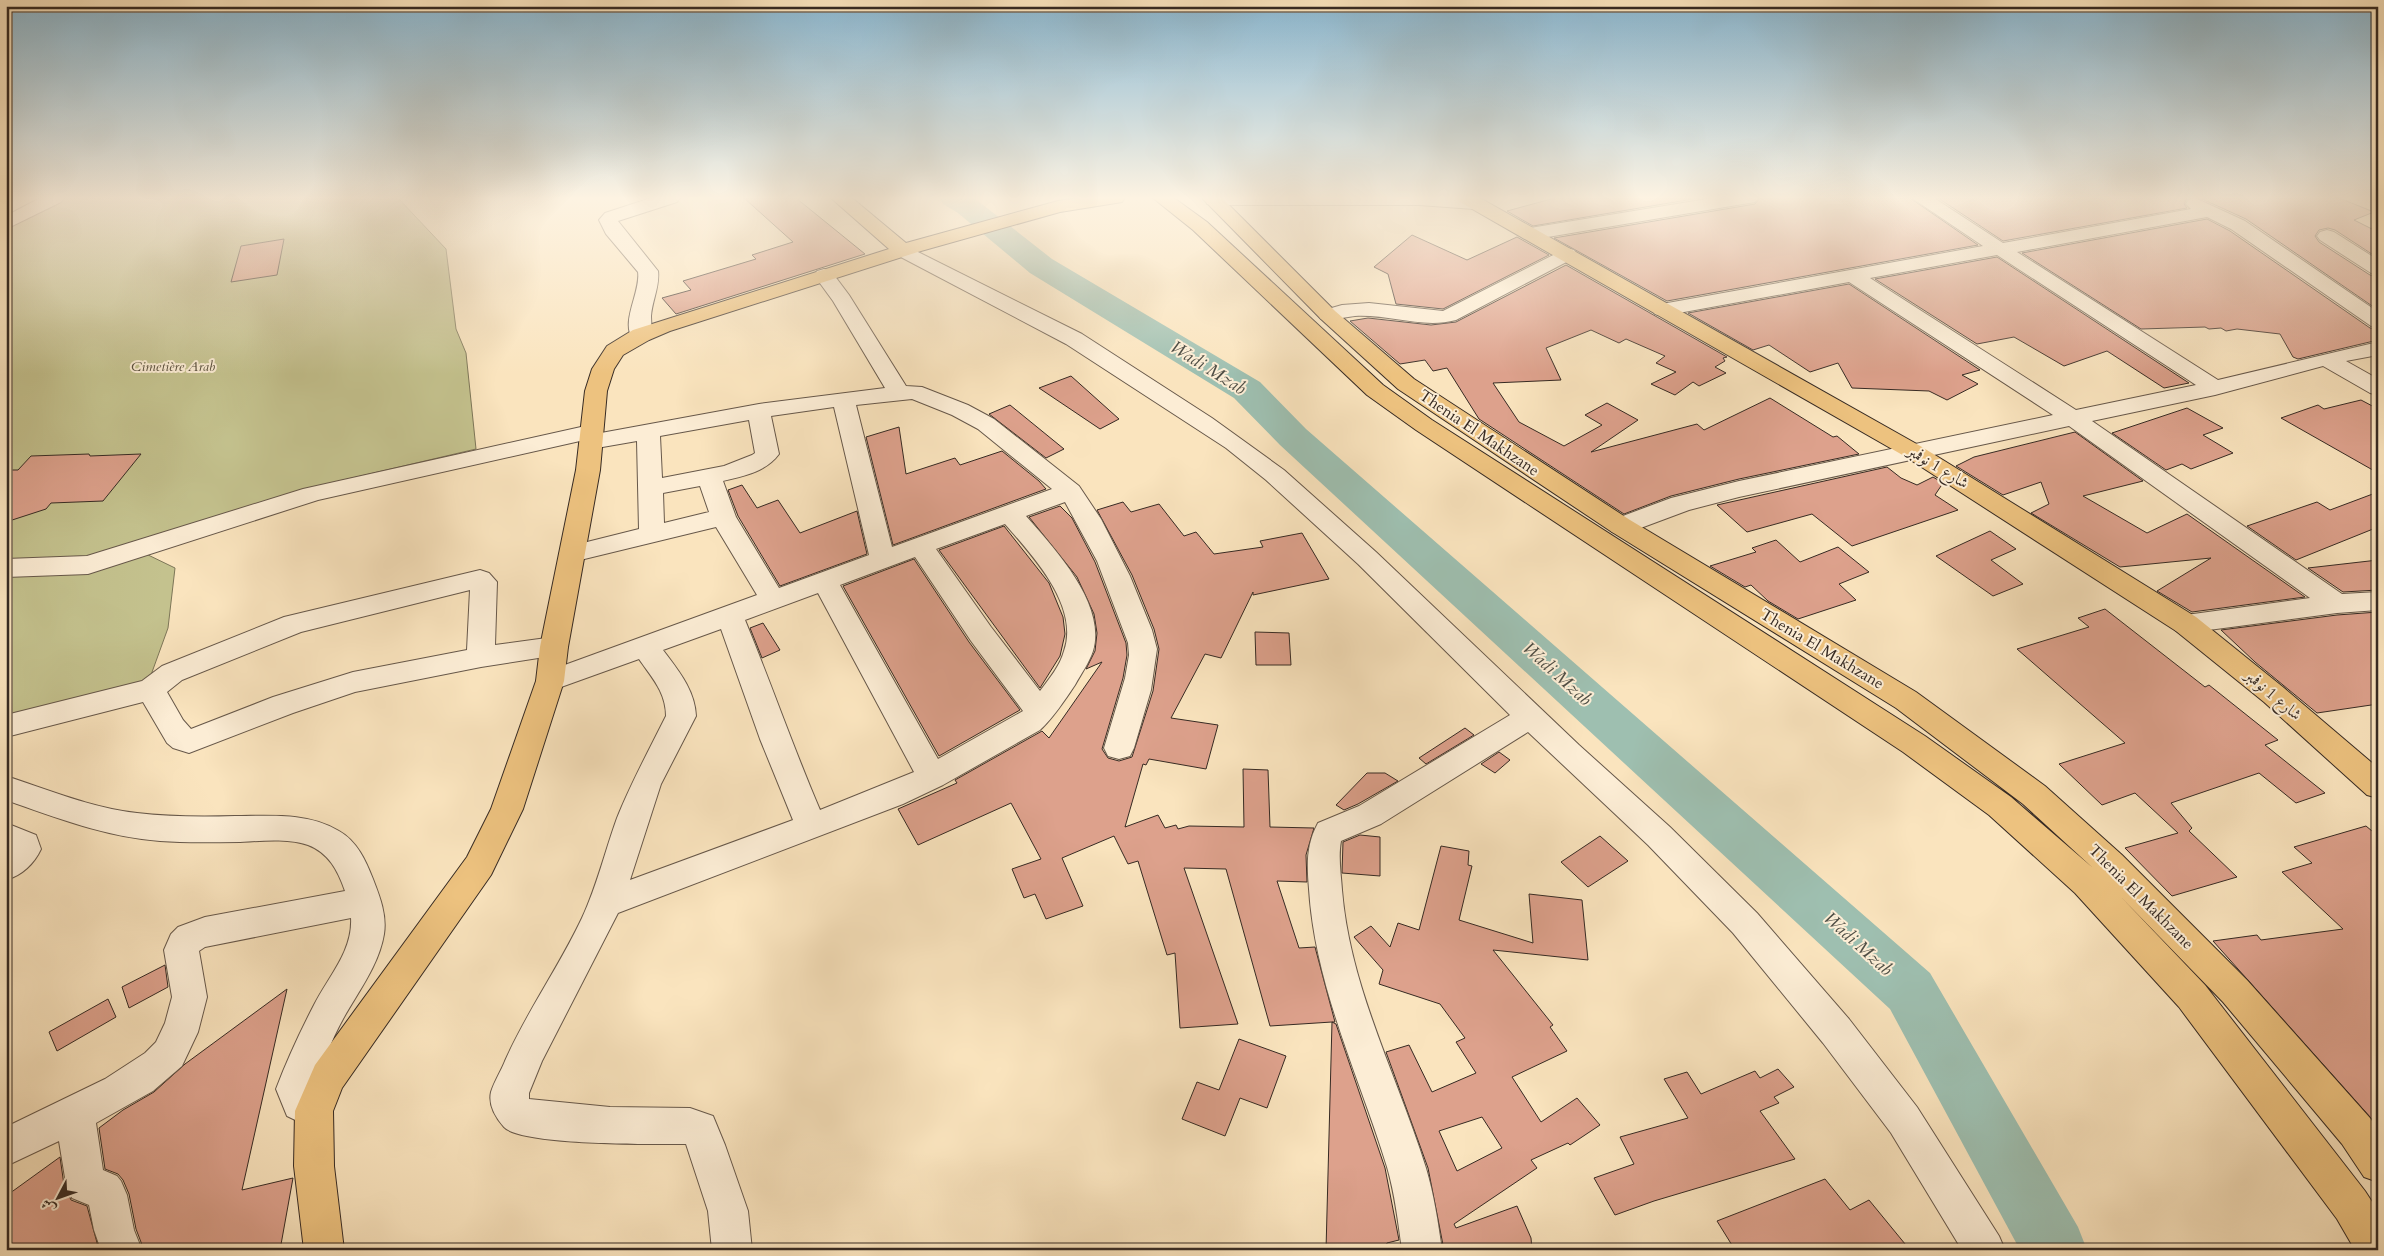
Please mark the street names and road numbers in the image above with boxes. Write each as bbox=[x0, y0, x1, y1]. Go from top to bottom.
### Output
street label: Thenia El Makhzane bbox=[1415, 385, 1543, 481]
street label: شارع 1 نوفمبر bbox=[1900, 439, 1973, 496]
street label: Thenia El Makhzane bbox=[1756, 603, 1888, 695]
street label: شارع 1 نوفمبر bbox=[2237, 663, 2306, 727]
street label: Thenia El Makhzane bbox=[2084, 840, 2198, 954]

